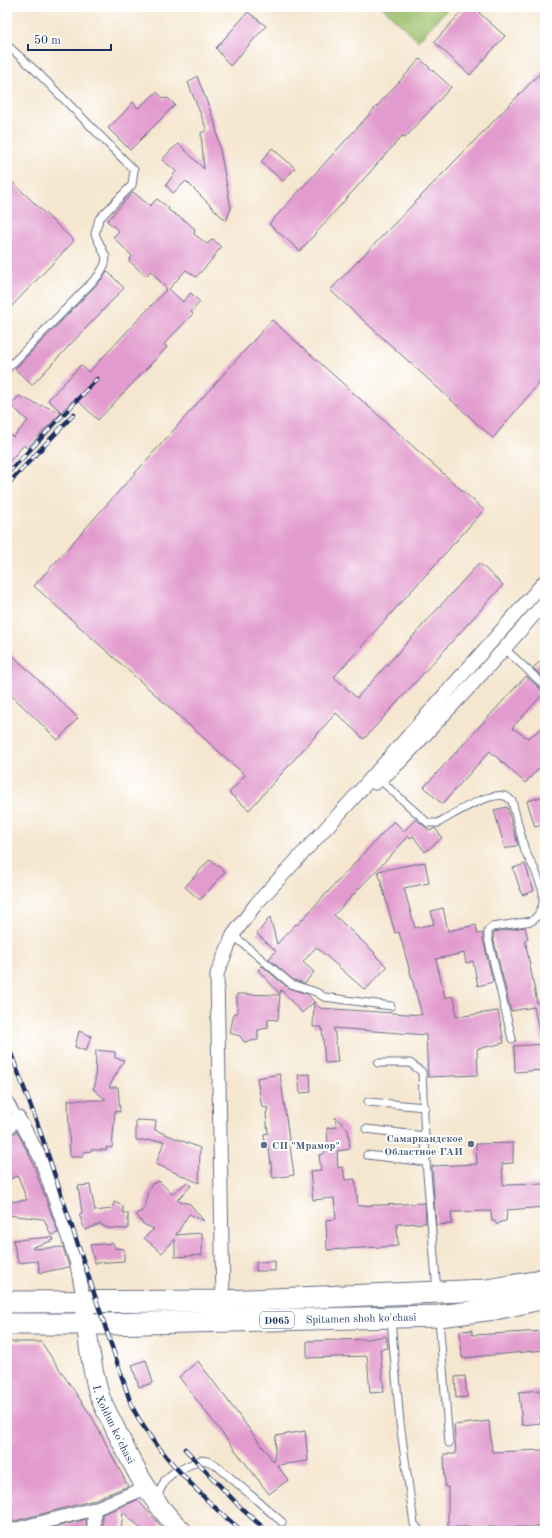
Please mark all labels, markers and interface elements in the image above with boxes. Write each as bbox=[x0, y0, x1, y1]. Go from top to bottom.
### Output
scale bar bbox=[28, 26, 111, 52]
text: 50 m bbox=[34, 34, 61, 47]
place label: Самаркандское Областное ГАИ bbox=[384, 1134, 463, 1158]
marker: Самаркандское Областное ГАИ bbox=[466, 1139, 476, 1149]
marker: СП "Мрамор" bbox=[259, 1140, 269, 1150]
place label: СП "Мрамор" bbox=[272, 1141, 340, 1152]
road number: D065 bbox=[260, 1312, 294, 1328]
street label: Spitamen shoh ko'chasi bbox=[305, 1313, 416, 1326]
street label: I. Xoldun ko'chasi bbox=[90, 1384, 136, 1466]

